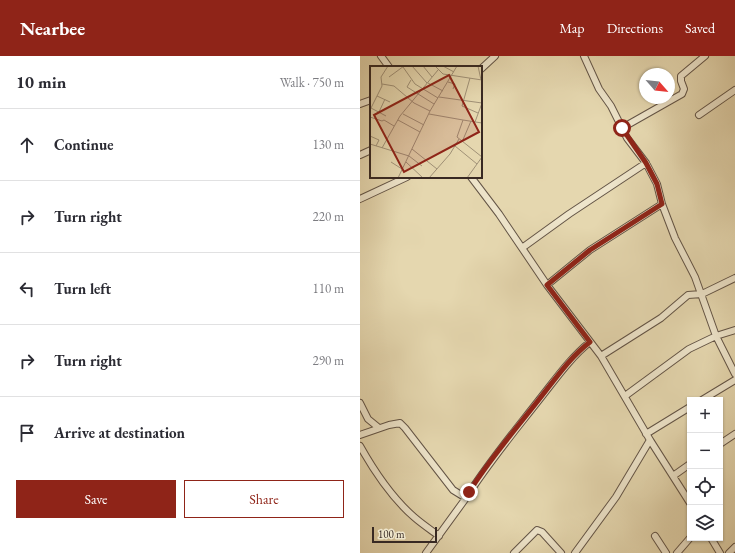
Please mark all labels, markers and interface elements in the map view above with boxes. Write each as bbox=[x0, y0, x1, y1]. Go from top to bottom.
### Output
text: Nearbee bbox=[20, 16, 85, 41]
text: Map bbox=[559, 19, 585, 37]
text: Directions bbox=[607, 19, 663, 37]
text: Saved bbox=[685, 19, 715, 37]
inset map bbox=[370, 66, 482, 178]
north arrow bbox=[639, 68, 675, 104]
text: 10 min bbox=[16, 71, 66, 93]
text: Walk · 750 m bbox=[280, 74, 344, 91]
route start bbox=[613, 119, 631, 137]
icon: ahead bbox=[16, 134, 38, 156]
text: Continue bbox=[54, 135, 114, 154]
text: 130 m bbox=[313, 136, 344, 153]
icon: right bbox=[16, 206, 38, 228]
text: Turn right bbox=[54, 207, 122, 226]
text: 220 m bbox=[313, 208, 344, 225]
icon: left bbox=[16, 278, 38, 300]
text: Turn left bbox=[54, 279, 111, 298]
text: 110 m bbox=[313, 280, 344, 297]
icon: right bbox=[16, 350, 38, 372]
text: Turn right bbox=[54, 351, 122, 370]
text: 290 m bbox=[313, 352, 344, 369]
map controls bbox=[687, 397, 723, 541]
button: + bbox=[687, 397, 723, 433]
icon: arrive bbox=[16, 422, 38, 444]
text: Arrive at destination bbox=[54, 423, 185, 442]
button: − bbox=[687, 433, 723, 469]
button: locate bbox=[687, 469, 723, 505]
button: Save bbox=[16, 480, 176, 518]
button: Share bbox=[184, 480, 344, 518]
route end bbox=[460, 483, 478, 501]
button: layers bbox=[687, 505, 723, 541]
scale bar bbox=[372, 525, 437, 544]
text: 100 m bbox=[378, 527, 405, 541]

